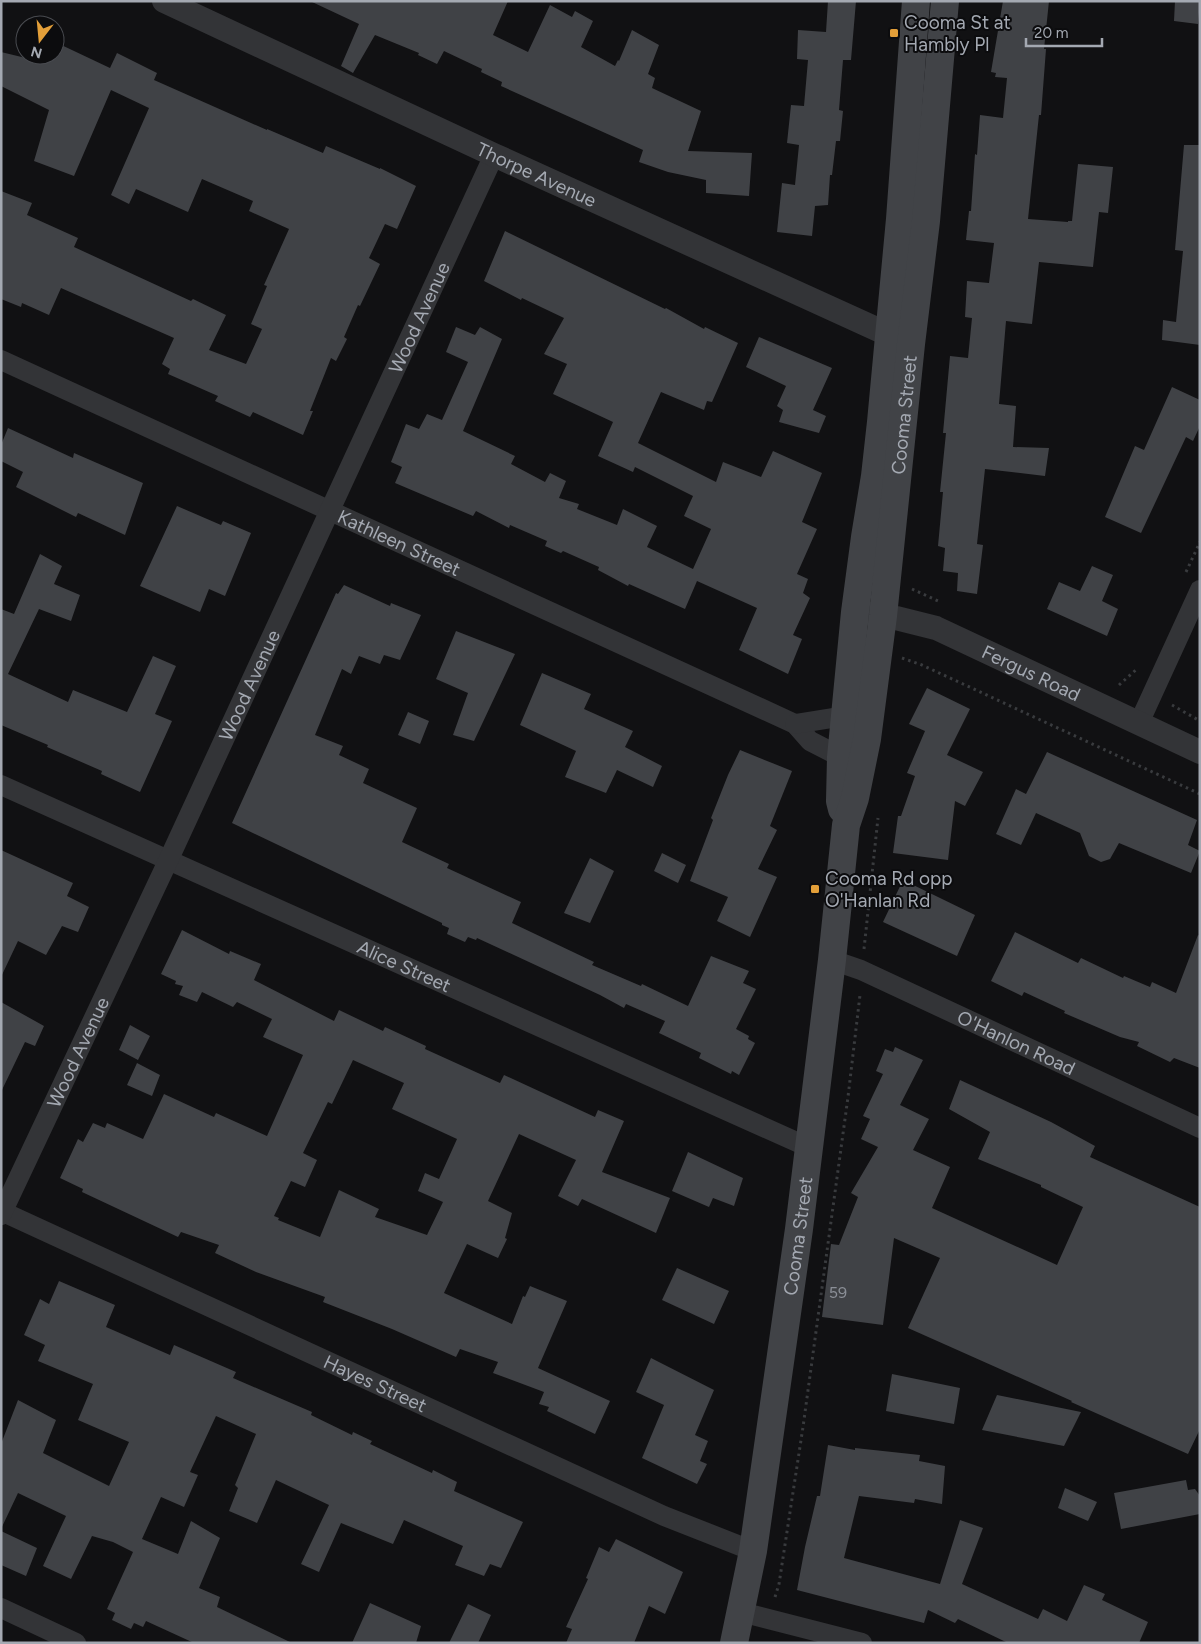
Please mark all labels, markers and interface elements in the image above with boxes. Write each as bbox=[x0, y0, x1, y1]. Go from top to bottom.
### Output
place label: Cooma St at Hambly Pl bbox=[904, 11, 1011, 56]
north arrow bbox=[15, 15, 65, 65]
scale bar bbox=[1026, 15, 1102, 47]
text: 20 m bbox=[1034, 24, 1068, 42]
marker: Cooma St at Hambly Pl bbox=[888, 27, 900, 39]
text: N bbox=[29, 42, 44, 62]
street label: Thorpe Avenue bbox=[473, 137, 600, 212]
street label: Wood Avenue bbox=[383, 258, 454, 377]
street label: Cooma Street bbox=[886, 354, 921, 475]
street label: Kathleen Street bbox=[334, 504, 464, 581]
street label: Wood Avenue bbox=[214, 626, 285, 744]
street label: Fergus Road bbox=[978, 640, 1084, 706]
place label: Cooma Rd opp O'Hanlan Rd bbox=[825, 867, 953, 912]
marker: Cooma Rd opp O'Hanlan Rd bbox=[809, 883, 821, 895]
street label: Alice Street bbox=[354, 935, 455, 997]
street label: Wood Avenue bbox=[42, 993, 114, 1111]
street label: O'Hanlon Road bbox=[954, 1005, 1079, 1080]
street label: Cooma Street bbox=[778, 1175, 817, 1297]
house number: 59 bbox=[829, 1283, 847, 1302]
street label: Hayes Street bbox=[320, 1350, 430, 1417]

